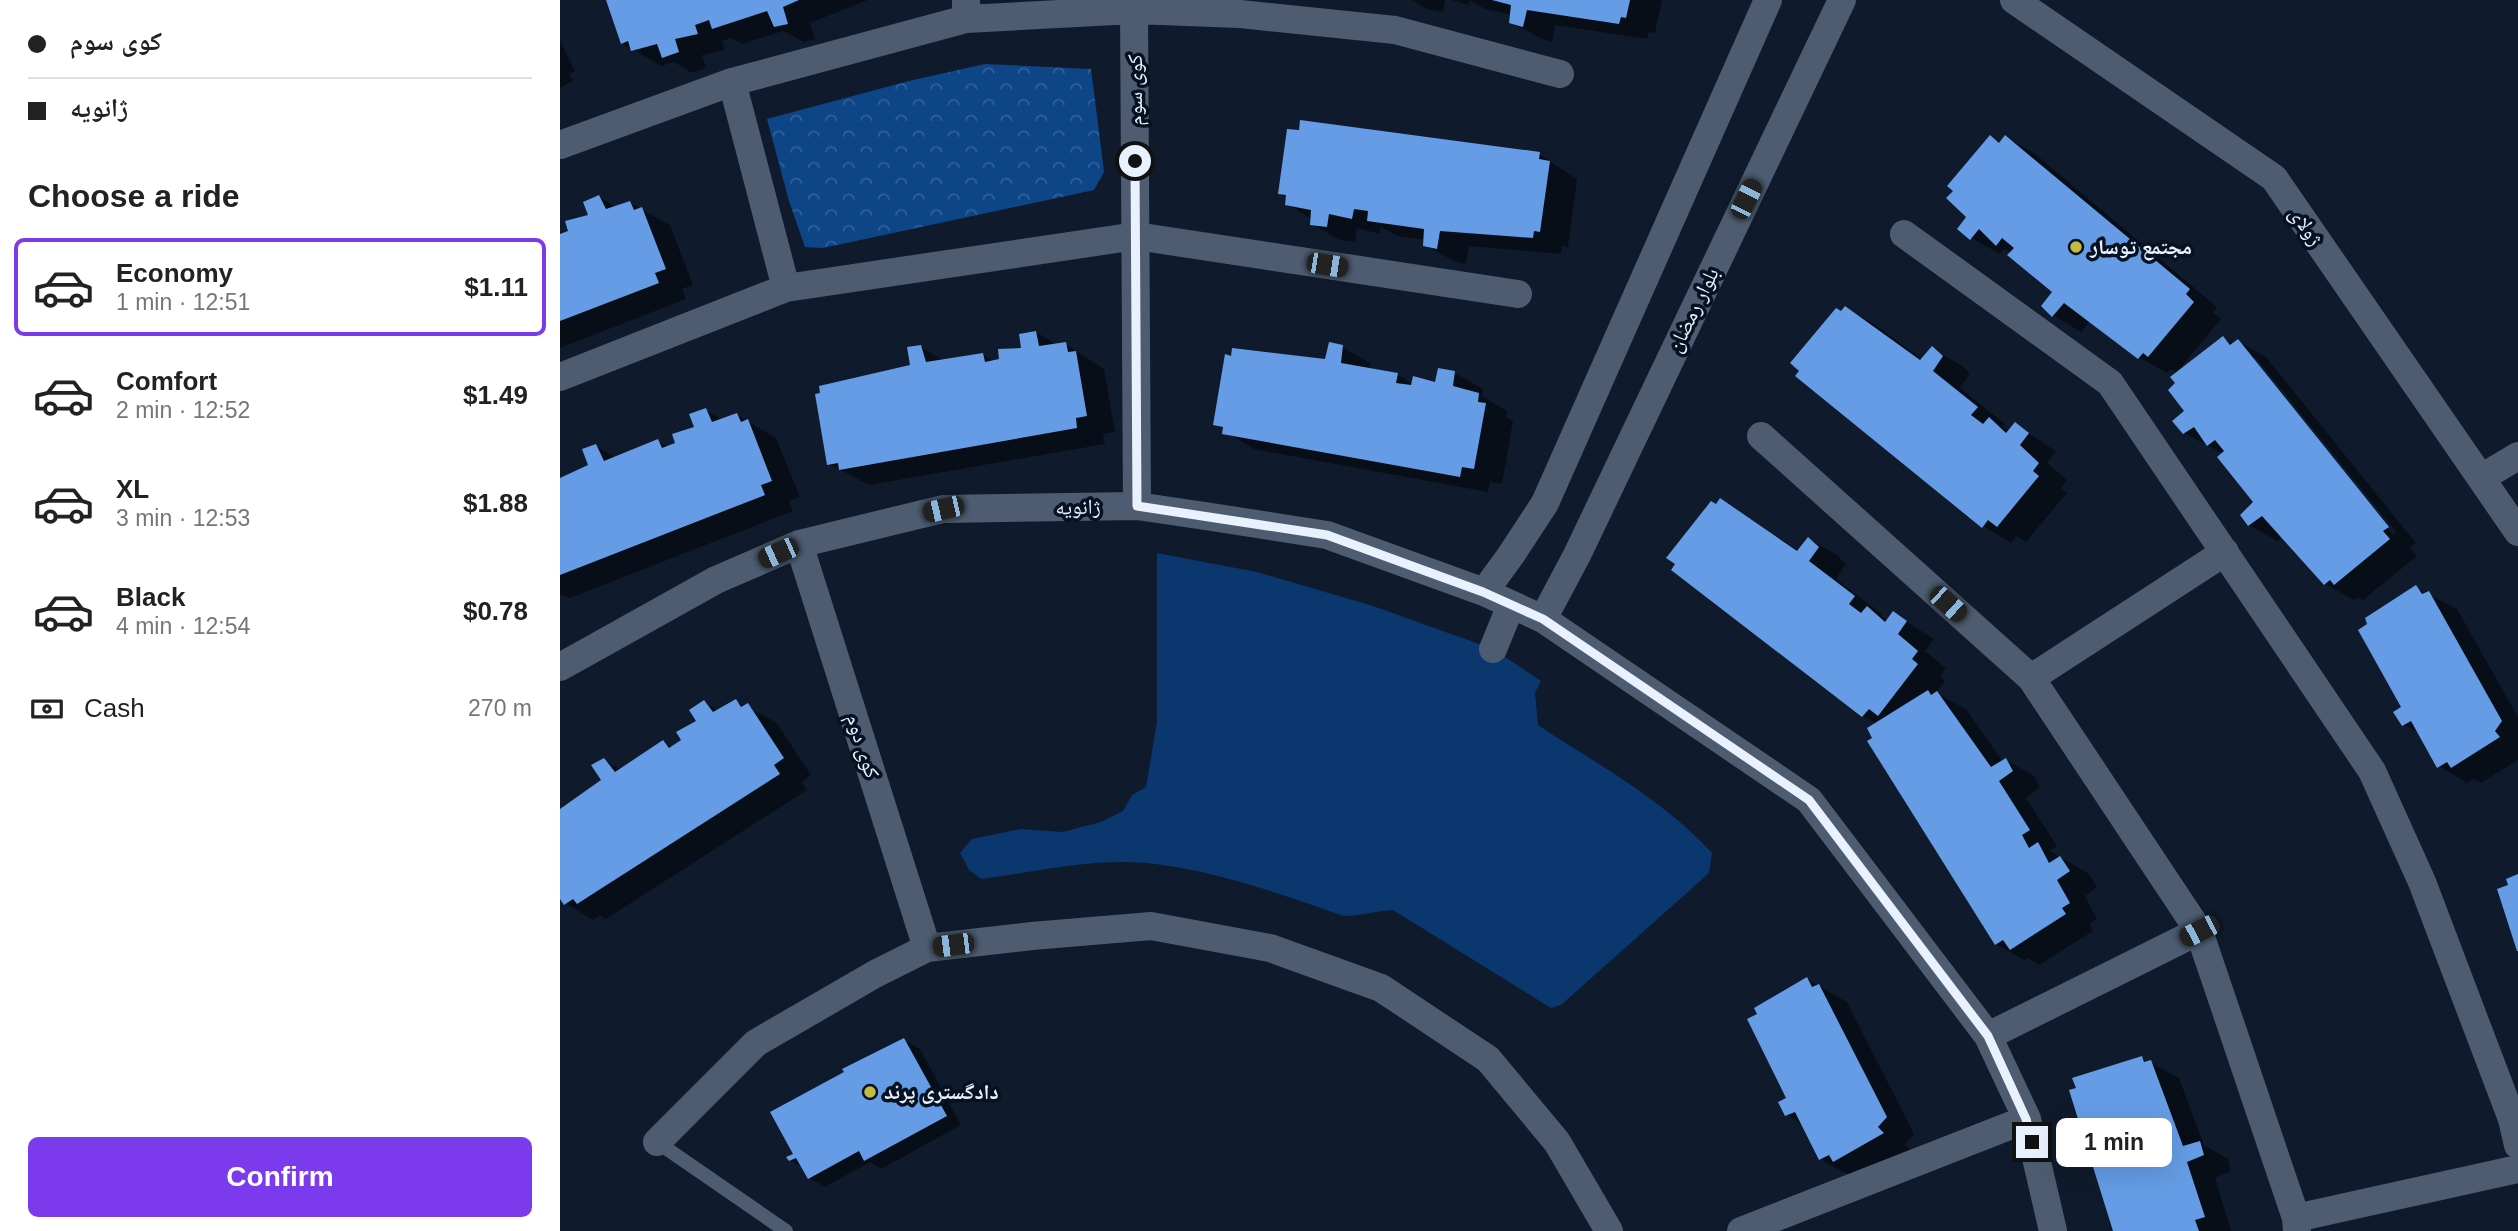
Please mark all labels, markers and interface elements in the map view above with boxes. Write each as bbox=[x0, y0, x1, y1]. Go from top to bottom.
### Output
text: کوی سوم bbox=[70, 26, 162, 56]
street label: کوی سوم bbox=[1123, 54, 1149, 126]
text: ژانویه bbox=[70, 93, 128, 123]
route start bbox=[1119, 145, 1151, 177]
car bbox=[1728, 176, 1765, 222]
text: Choose a ride bbox=[28, 178, 240, 214]
street label: ژولای bbox=[2284, 202, 2328, 250]
place label: مجتمع توسار bbox=[2089, 235, 2192, 261]
marker: مجتمع توسار bbox=[2068, 239, 2084, 255]
car bbox=[1305, 251, 1350, 279]
icon: car bbox=[32, 256, 95, 319]
text: Economy bbox=[116, 258, 233, 288]
street label: بلوار رمضان bbox=[1662, 264, 1724, 356]
text: $1.11 bbox=[464, 272, 528, 302]
text: 1 min · 12:51 bbox=[116, 289, 250, 315]
icon: car bbox=[32, 364, 95, 427]
text: Comfort bbox=[116, 366, 217, 396]
text: $1.49 bbox=[463, 380, 528, 410]
text: 2 min · 12:52 bbox=[116, 397, 250, 423]
icon: car bbox=[32, 472, 95, 535]
text: XL bbox=[116, 474, 149, 504]
text: $1.88 bbox=[463, 488, 528, 518]
car bbox=[921, 494, 966, 524]
street label: ژانویه bbox=[1055, 495, 1101, 519]
text: 3 min · 12:53 bbox=[116, 505, 250, 531]
car bbox=[755, 535, 802, 571]
icon: car bbox=[32, 580, 95, 643]
text: Black bbox=[116, 582, 185, 612]
car bbox=[1926, 582, 1971, 626]
text: $0.78 bbox=[463, 596, 528, 626]
text: 4 min · 12:54 bbox=[116, 613, 250, 639]
icon: cash bbox=[28, 690, 66, 728]
text: Cash bbox=[84, 693, 145, 723]
text: 270 m bbox=[468, 695, 532, 721]
street label: کوی دوم bbox=[839, 711, 885, 782]
car bbox=[2176, 912, 2223, 950]
car bbox=[931, 932, 976, 958]
place label: دادگستری پرند bbox=[884, 1080, 999, 1104]
marker: دادگستری پرند bbox=[862, 1084, 878, 1100]
callout: 1 min bbox=[2056, 1118, 2172, 1166]
route end bbox=[2016, 1126, 2048, 1158]
text: 1 min bbox=[2084, 1129, 2144, 1155]
button: Confirm bbox=[28, 1137, 532, 1217]

